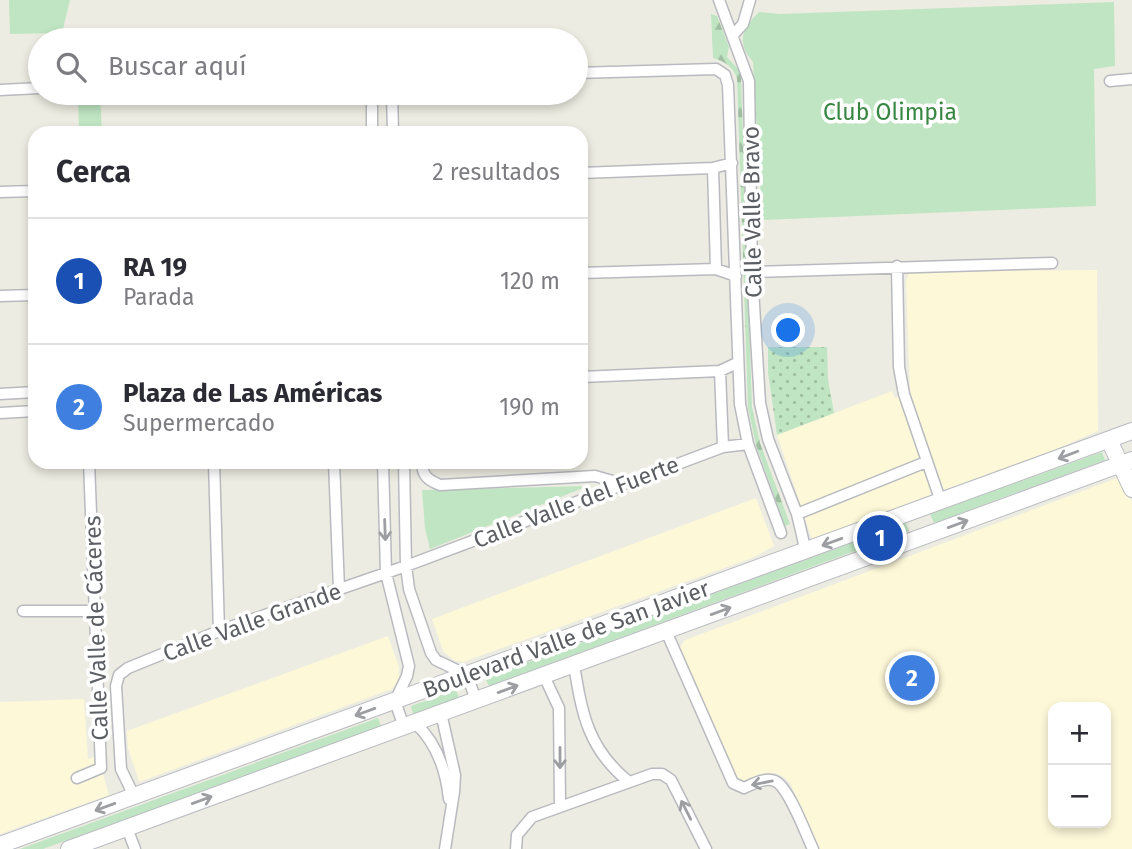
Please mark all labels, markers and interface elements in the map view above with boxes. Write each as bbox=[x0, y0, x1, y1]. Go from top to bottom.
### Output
search box bbox=[28, 28, 588, 105]
icon: search bbox=[52, 48, 90, 86]
text: Buscar aquí bbox=[108, 51, 246, 82]
park label: Club Olimpia bbox=[823, 98, 957, 126]
street label: Calle Valle Bravo bbox=[737, 126, 767, 298]
text: Cerca bbox=[56, 154, 131, 190]
text: 2 resultados bbox=[432, 158, 560, 186]
text: RA 19 bbox=[123, 252, 187, 283]
text: 1 bbox=[74, 267, 84, 295]
text: 120 m bbox=[500, 267, 560, 295]
text: Parada bbox=[123, 283, 194, 311]
your location bbox=[771, 313, 805, 347]
text: Plaza de Las Américas bbox=[123, 378, 382, 409]
text: 2 bbox=[73, 393, 85, 421]
text: 190 m bbox=[499, 393, 560, 421]
text: Supermercado bbox=[123, 409, 275, 437]
street label: Calle Valle del Fuerte bbox=[469, 450, 683, 554]
one-way arrow bbox=[1058, 450, 1080, 463]
pin: 1 bbox=[857, 512, 903, 564]
street label: Calle Valle de Cáceres bbox=[78, 515, 114, 741]
one-way arrow bbox=[947, 517, 969, 530]
one-way arrow bbox=[378, 518, 392, 541]
one-way arrow bbox=[821, 537, 843, 549]
street label: Boulevard Valle de San Javier bbox=[419, 574, 713, 704]
street label: Calle Valle Grande bbox=[159, 577, 345, 667]
one-way arrow bbox=[710, 604, 732, 616]
pin: 2 bbox=[889, 652, 935, 704]
one-way arrow bbox=[496, 682, 518, 694]
map controls bbox=[1048, 702, 1111, 828]
button: + bbox=[1048, 702, 1111, 765]
one-way arrow bbox=[354, 707, 376, 720]
one-way arrow bbox=[553, 746, 567, 769]
button: − bbox=[1048, 765, 1111, 828]
one-way arrow bbox=[751, 778, 773, 791]
one-way arrow bbox=[190, 793, 212, 806]
one-way arrow bbox=[679, 800, 692, 821]
one-way arrow bbox=[94, 802, 116, 814]

